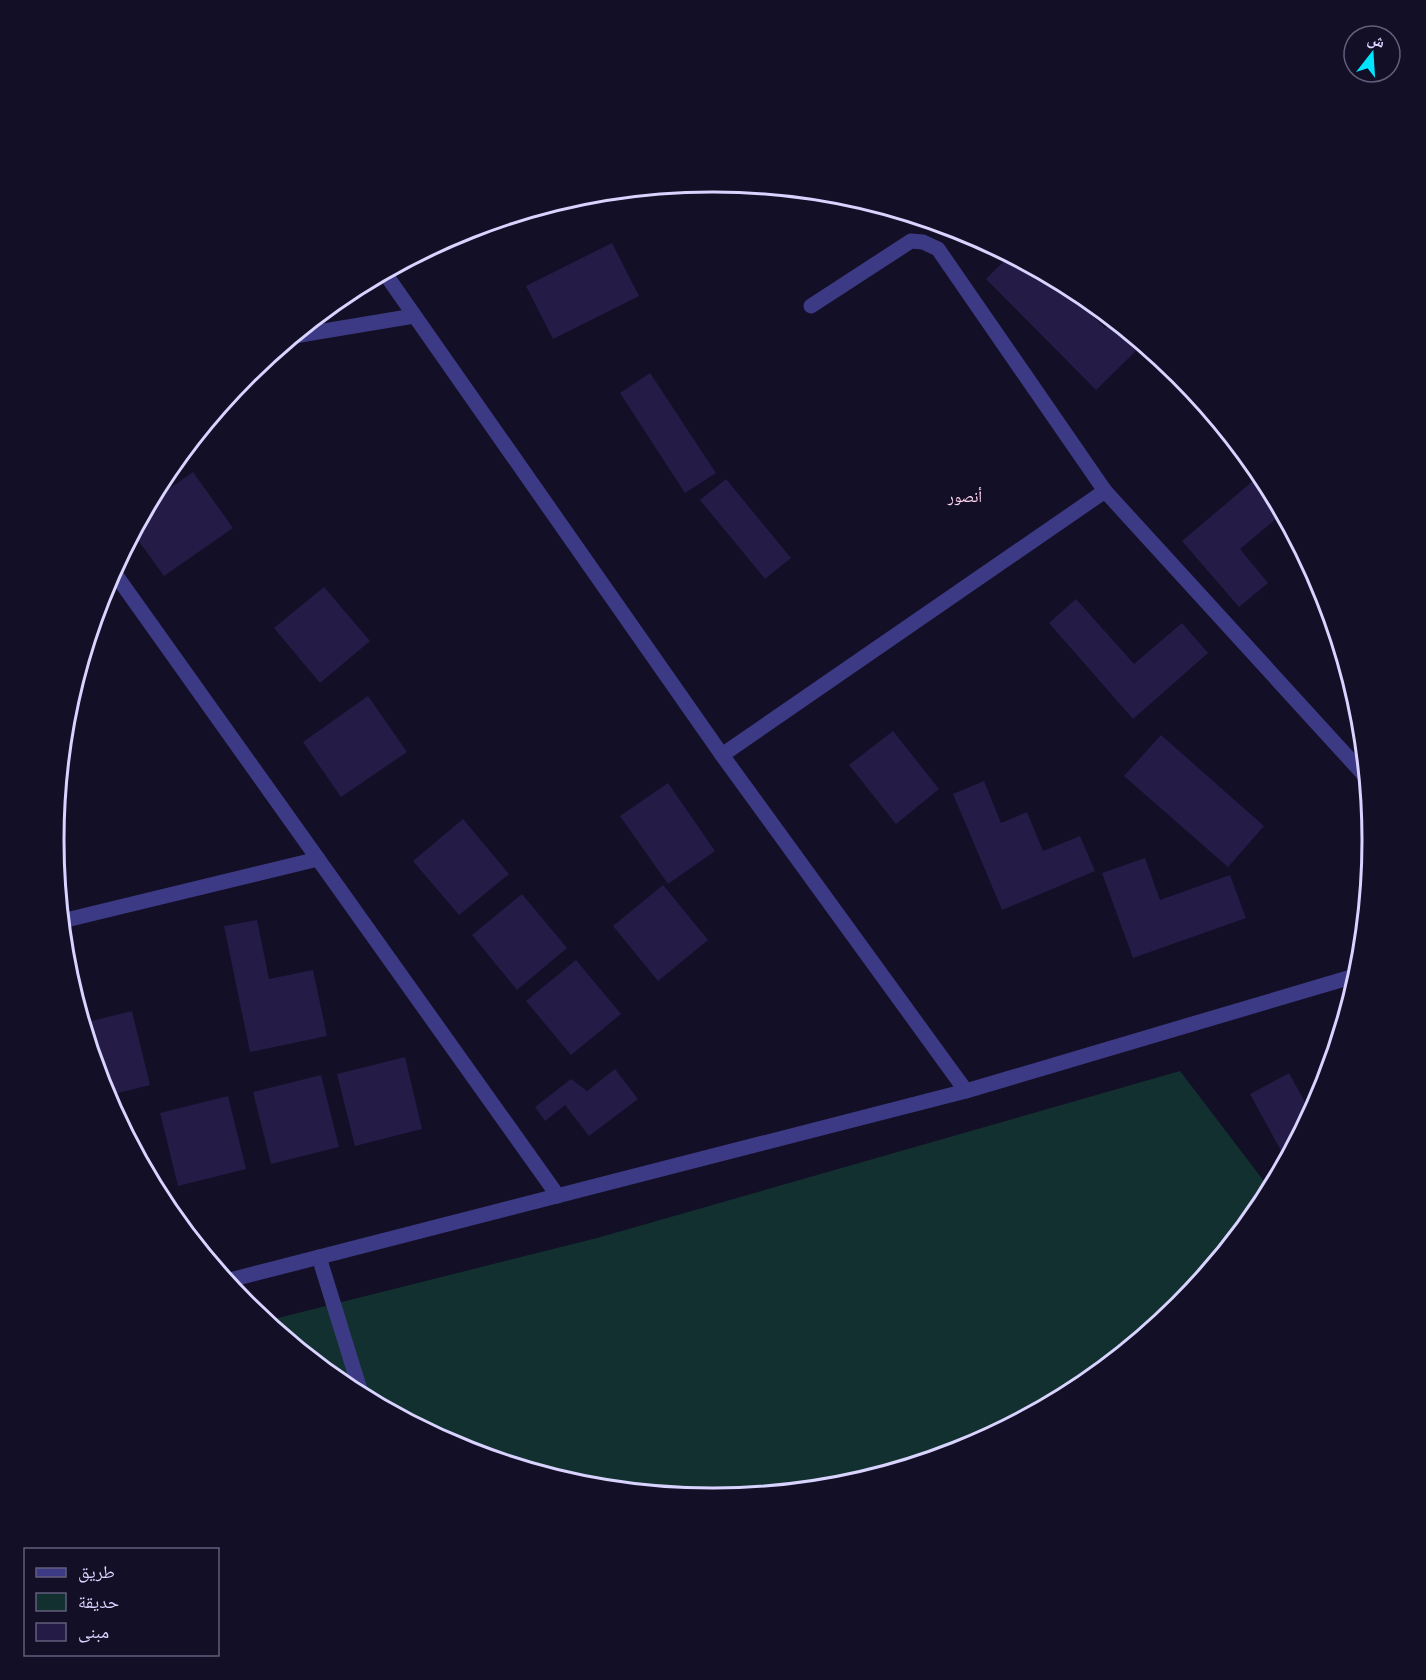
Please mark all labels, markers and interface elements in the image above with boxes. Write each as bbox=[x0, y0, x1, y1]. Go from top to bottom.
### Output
north arrow bbox=[1342, 24, 1402, 84]
text: ش bbox=[1365, 29, 1387, 52]
district label: أنصور bbox=[947, 487, 982, 506]
legend bbox=[24, 1548, 219, 1656]
text: طريق bbox=[78, 1561, 115, 1583]
text: حديقة bbox=[78, 1591, 119, 1612]
text: مبنى bbox=[78, 1621, 109, 1643]

